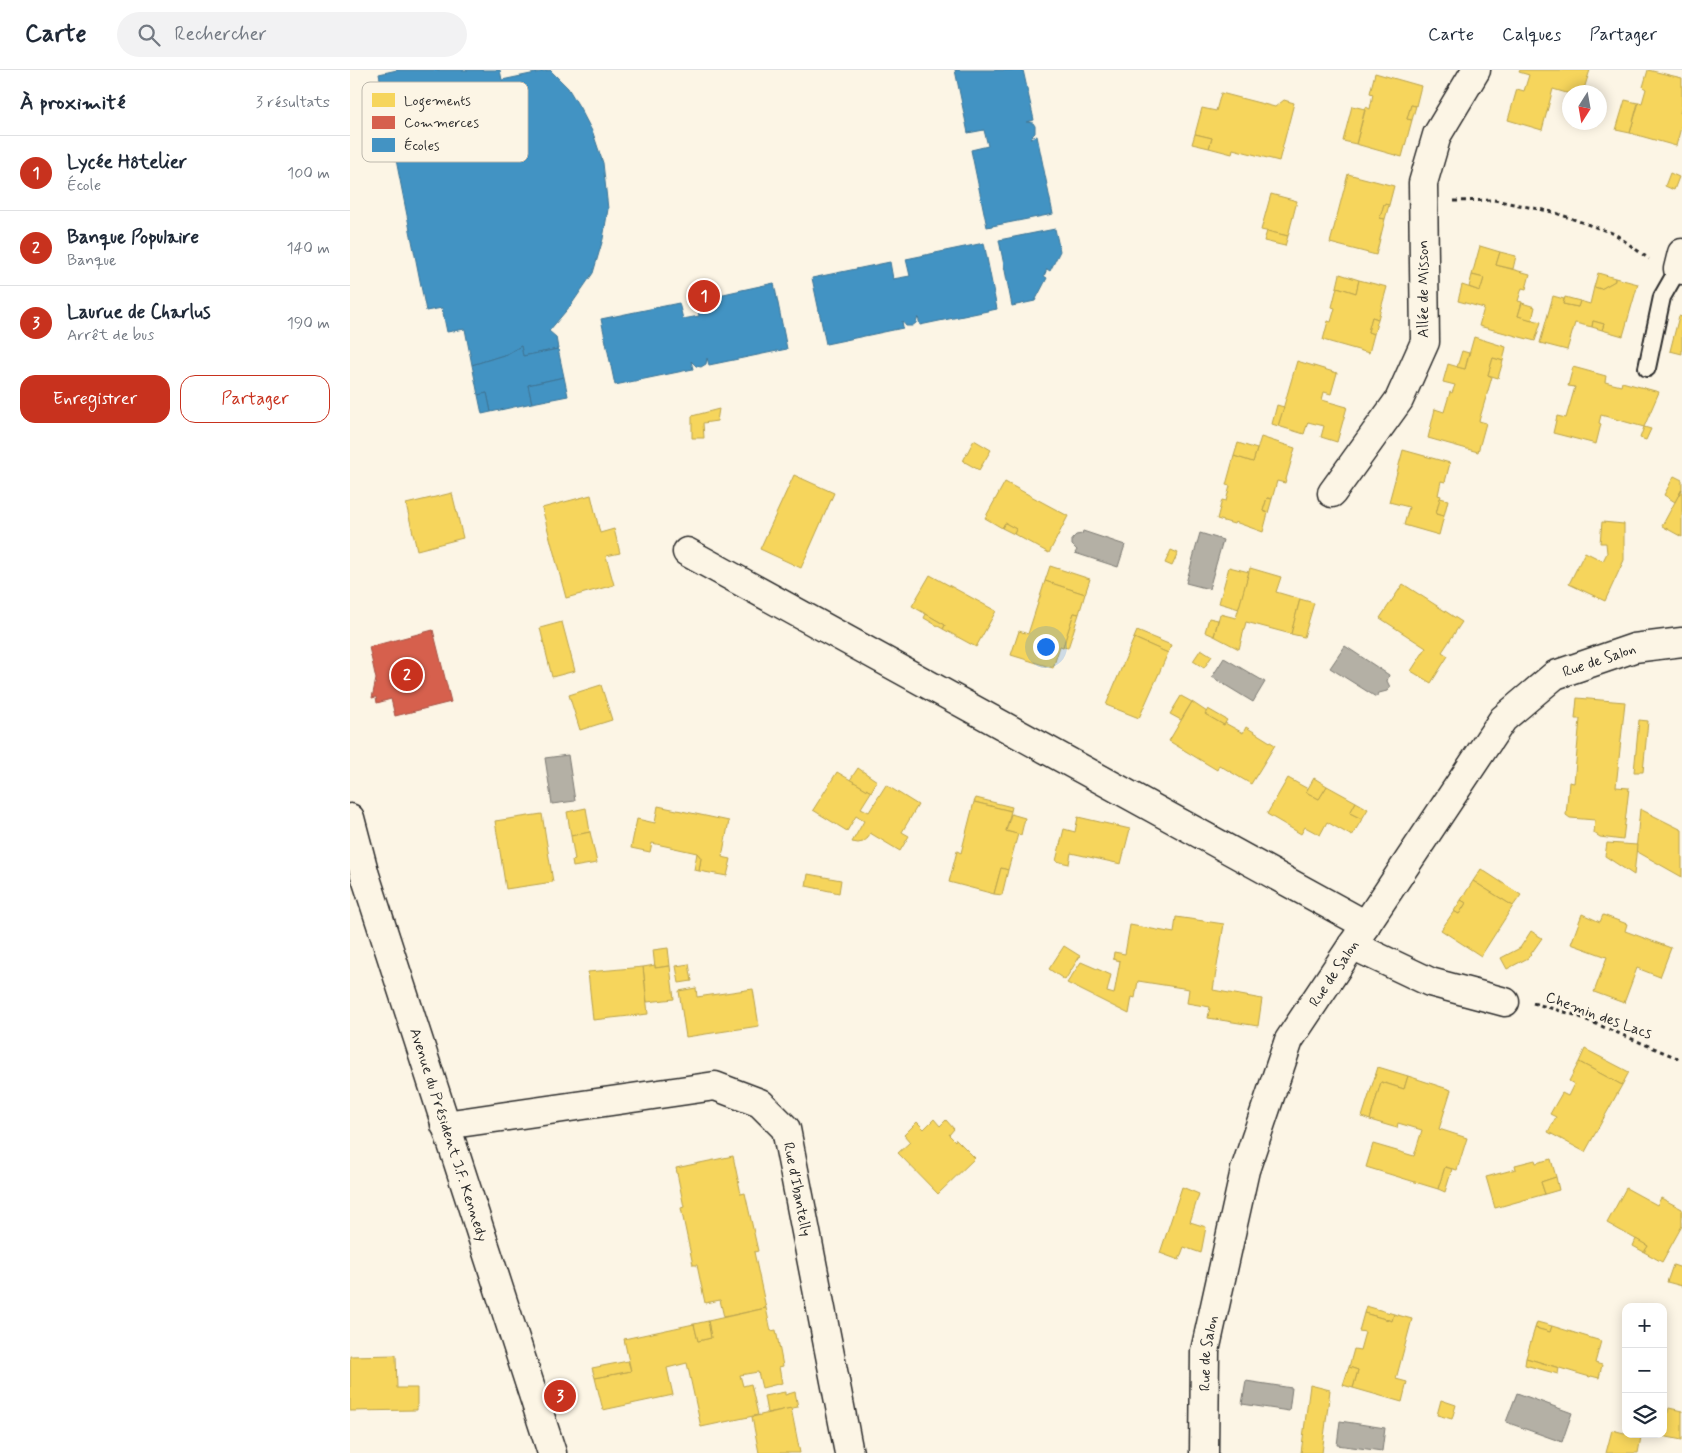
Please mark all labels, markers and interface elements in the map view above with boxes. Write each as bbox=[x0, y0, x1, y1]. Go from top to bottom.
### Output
search box bbox=[117, 12, 467, 57]
text: Carte bbox=[25, 19, 87, 50]
icon: search bbox=[135, 21, 163, 49]
text: Rechercher bbox=[175, 22, 267, 47]
text: Carte bbox=[1428, 23, 1474, 47]
text: Calques bbox=[1502, 23, 1561, 47]
text: Partager bbox=[1589, 23, 1657, 47]
legend bbox=[362, 82, 528, 162]
north arrow bbox=[1562, 85, 1607, 130]
text: À proximité bbox=[20, 89, 126, 117]
text: 3 résultats bbox=[256, 92, 330, 113]
text: Logements bbox=[404, 92, 471, 112]
text: Commerces bbox=[404, 114, 479, 132]
text: Écoles bbox=[404, 137, 440, 155]
text: Lycée Hôtelier bbox=[67, 150, 187, 175]
text: 1 bbox=[32, 163, 40, 184]
text: 100 m bbox=[287, 163, 330, 184]
text: École bbox=[67, 175, 101, 196]
text: Banque Populaire bbox=[67, 225, 199, 250]
text: 2 bbox=[32, 238, 40, 259]
text: 140 m bbox=[286, 238, 330, 259]
street label: Allée de Misson bbox=[1414, 240, 1434, 338]
text: Banque bbox=[67, 250, 117, 271]
pin: 1 bbox=[688, 277, 720, 315]
text: Laurue de Charlus bbox=[67, 300, 211, 325]
text: 3 bbox=[32, 313, 40, 334]
text: 190 m bbox=[287, 313, 330, 334]
text: Arrêt de bus bbox=[67, 325, 154, 346]
button: Enregistrer bbox=[20, 375, 170, 423]
button: Partager bbox=[180, 375, 330, 423]
your location bbox=[1033, 634, 1059, 660]
street label: Rue de Salon bbox=[1560, 639, 1639, 683]
pin: 2 bbox=[391, 656, 423, 694]
street label: Rue de Salon bbox=[1305, 936, 1364, 1011]
street label: Chemin des Lacs bbox=[1543, 987, 1655, 1044]
street label: Avenue du Président J.F. Kennedy bbox=[404, 1026, 492, 1245]
street label: Rue d'Ibantelly bbox=[778, 1141, 816, 1238]
map controls bbox=[1622, 1303, 1667, 1438]
button: + bbox=[1622, 1303, 1667, 1348]
street label: Rue de Salon bbox=[1196, 1314, 1224, 1391]
button: − bbox=[1622, 1348, 1667, 1393]
pin: 3 bbox=[544, 1377, 576, 1415]
button: layers bbox=[1622, 1393, 1667, 1438]

